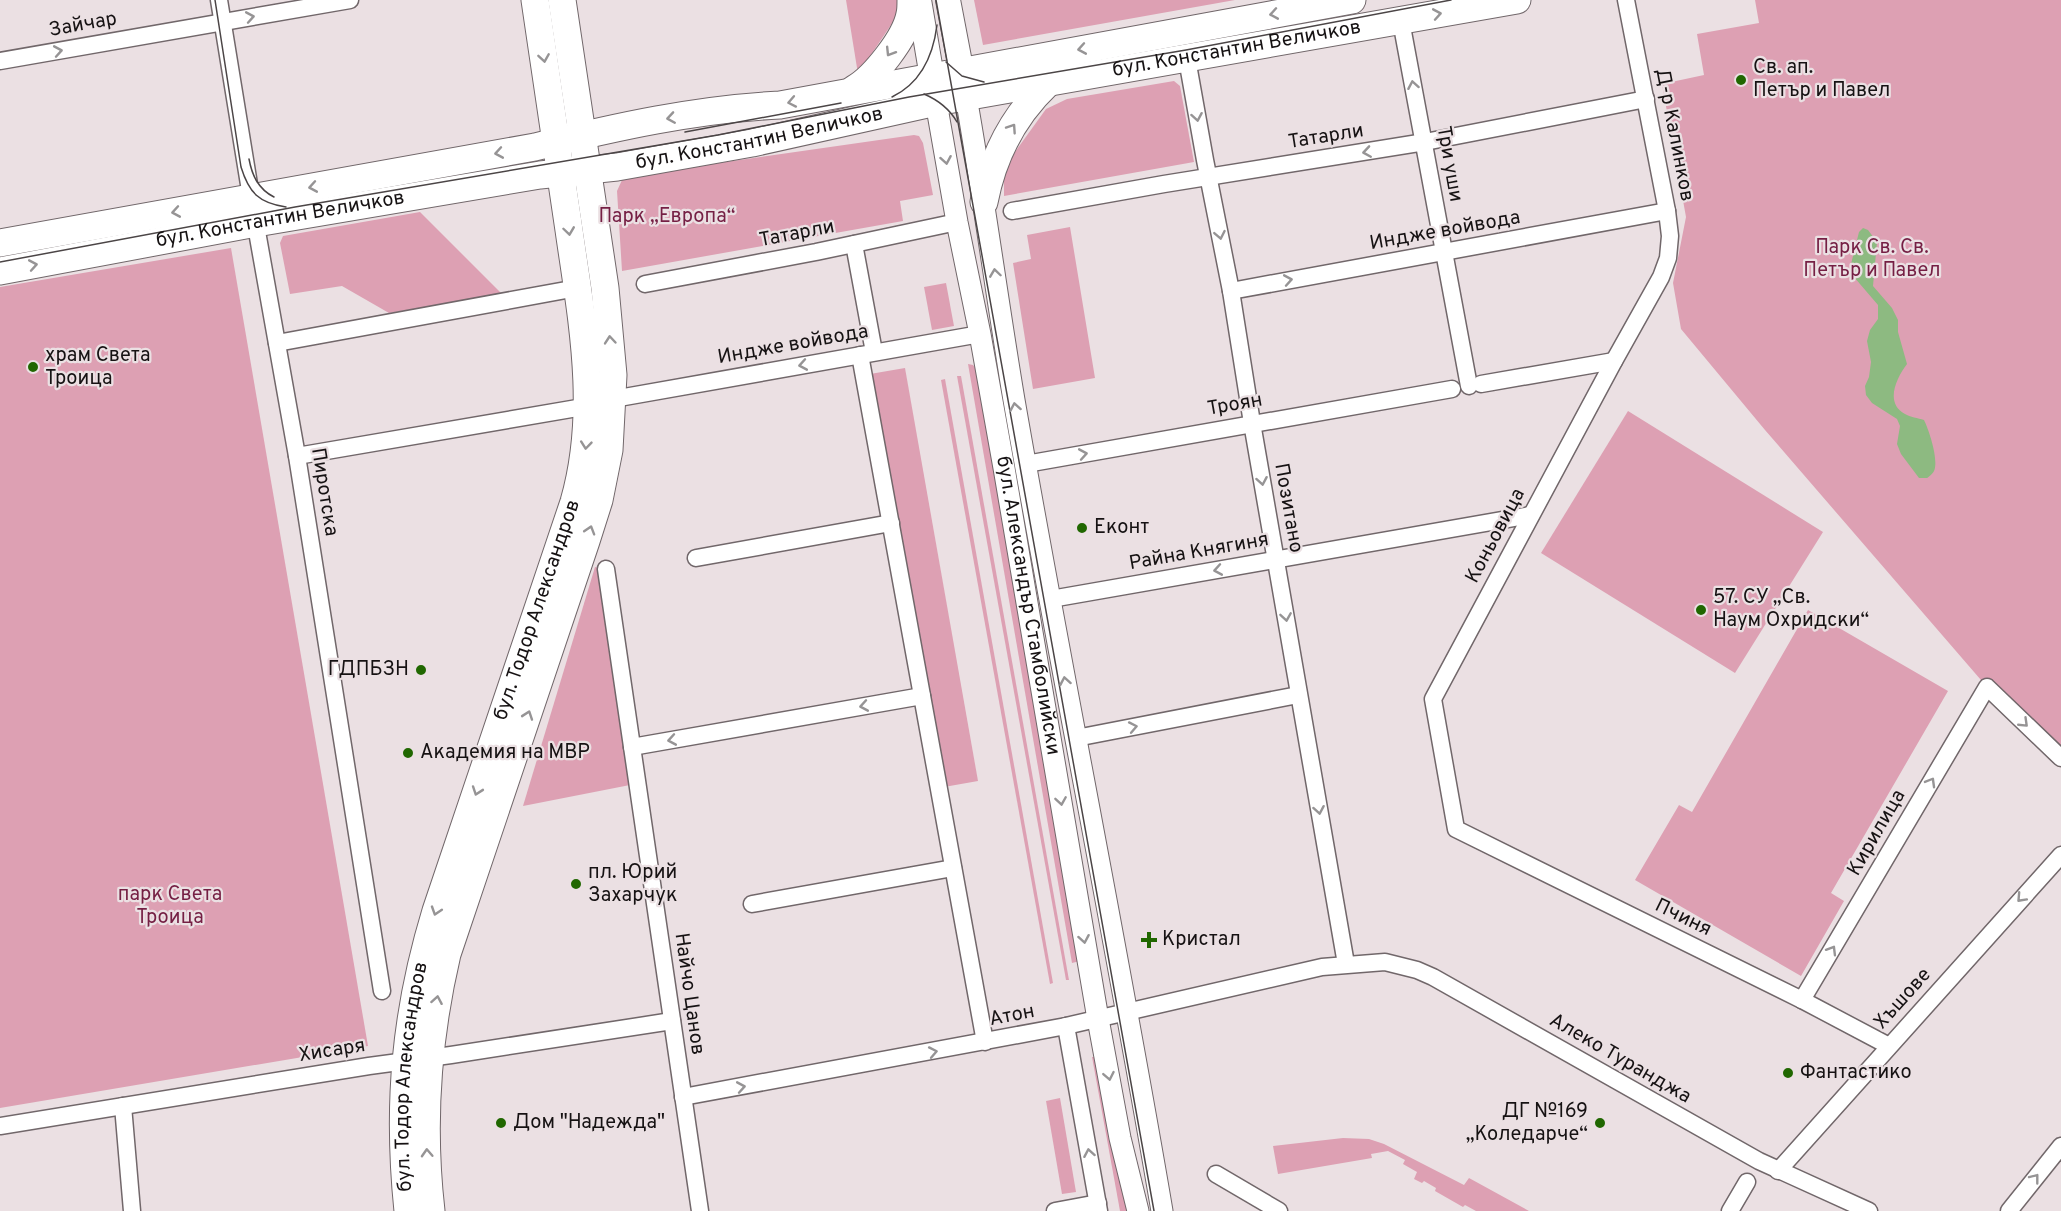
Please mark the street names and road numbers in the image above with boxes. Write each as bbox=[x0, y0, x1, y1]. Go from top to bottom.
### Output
street label: Зайчар bbox=[47, 6, 119, 44]
street label: бул. Константин Величков bbox=[1111, 15, 1363, 84]
street label: Д-р Калинков bbox=[1648, 66, 1700, 204]
street label: бул. Константин Величков bbox=[634, 101, 886, 176]
street label: Татарли bbox=[1286, 118, 1366, 156]
street label: Три уши bbox=[1430, 124, 1468, 204]
street label: бул. Константин Величков bbox=[154, 185, 407, 254]
street label: Индже войвода bbox=[1368, 205, 1522, 257]
street label: Татарли bbox=[757, 214, 837, 254]
street label: Индже войвода bbox=[716, 319, 870, 371]
street label: Троян bbox=[1205, 387, 1265, 423]
street label: Пиротска bbox=[304, 446, 344, 538]
street label: бул. Александър Стамболийски bbox=[989, 454, 1066, 757]
street label: Позитано bbox=[1267, 461, 1309, 555]
street label: Коньовица bbox=[1460, 484, 1532, 588]
street label: бул. Тодор Александров bbox=[488, 496, 587, 724]
street label: Райна Княгиня bbox=[1127, 527, 1271, 577]
street label: Кирилица bbox=[1842, 785, 1912, 881]
street label: Пчиня bbox=[1650, 893, 1716, 943]
street label: Найчо Цанов bbox=[668, 931, 710, 1057]
street label: бул. Тодор Александров bbox=[390, 959, 435, 1193]
street label: Хъшове bbox=[1869, 963, 1937, 1035]
street label: Атон bbox=[987, 999, 1037, 1033]
street label: Алеко Туранджа bbox=[1544, 1008, 1696, 1110]
street label: Хисаря bbox=[297, 1033, 367, 1069]

